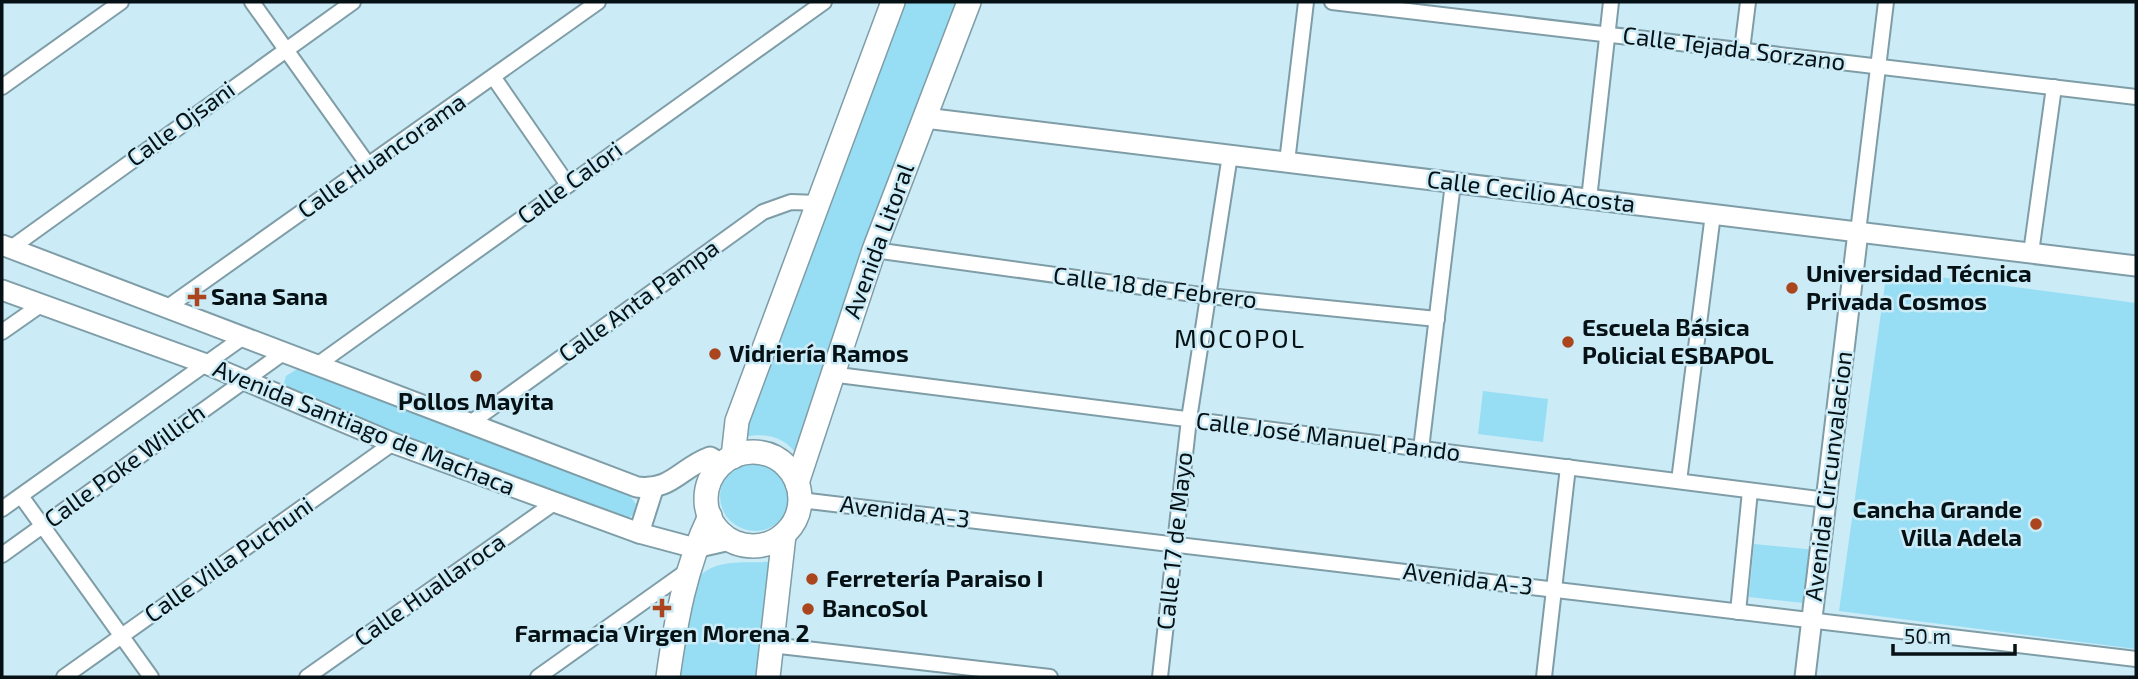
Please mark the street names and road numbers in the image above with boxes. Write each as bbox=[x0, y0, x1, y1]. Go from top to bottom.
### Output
street label: Calle Tejada Sorzano bbox=[1621, 19, 1847, 76]
street label: Calle Ojsani bbox=[120, 74, 240, 172]
street label: Calle Huancorama bbox=[292, 86, 471, 224]
street label: Calle Calori bbox=[511, 134, 627, 230]
street label: Avenida Litoral bbox=[836, 159, 919, 322]
street label: Calle Cecilio Acosta bbox=[1425, 163, 1637, 218]
street label: Calle Anta Pampa bbox=[552, 232, 724, 368]
street label: Calle 18 de Febrero bbox=[1052, 260, 1259, 313]
street label: Avenida Circunvalacion bbox=[1798, 349, 1857, 603]
street label: Avenida Santiago de Machaca bbox=[209, 353, 520, 501]
street label: Calle Poke Willich bbox=[38, 397, 210, 533]
street label: Calle José Manuel Pando bbox=[1194, 405, 1462, 466]
street label: Calle 17 de Mayo bbox=[1150, 450, 1197, 631]
street label: Avenida A-3 bbox=[839, 488, 972, 533]
street label: Calle Villa Puchuni bbox=[138, 490, 318, 628]
street label: Calle Huallaroca bbox=[348, 526, 510, 652]
street label: Avenida A-3 bbox=[1402, 555, 1535, 600]

